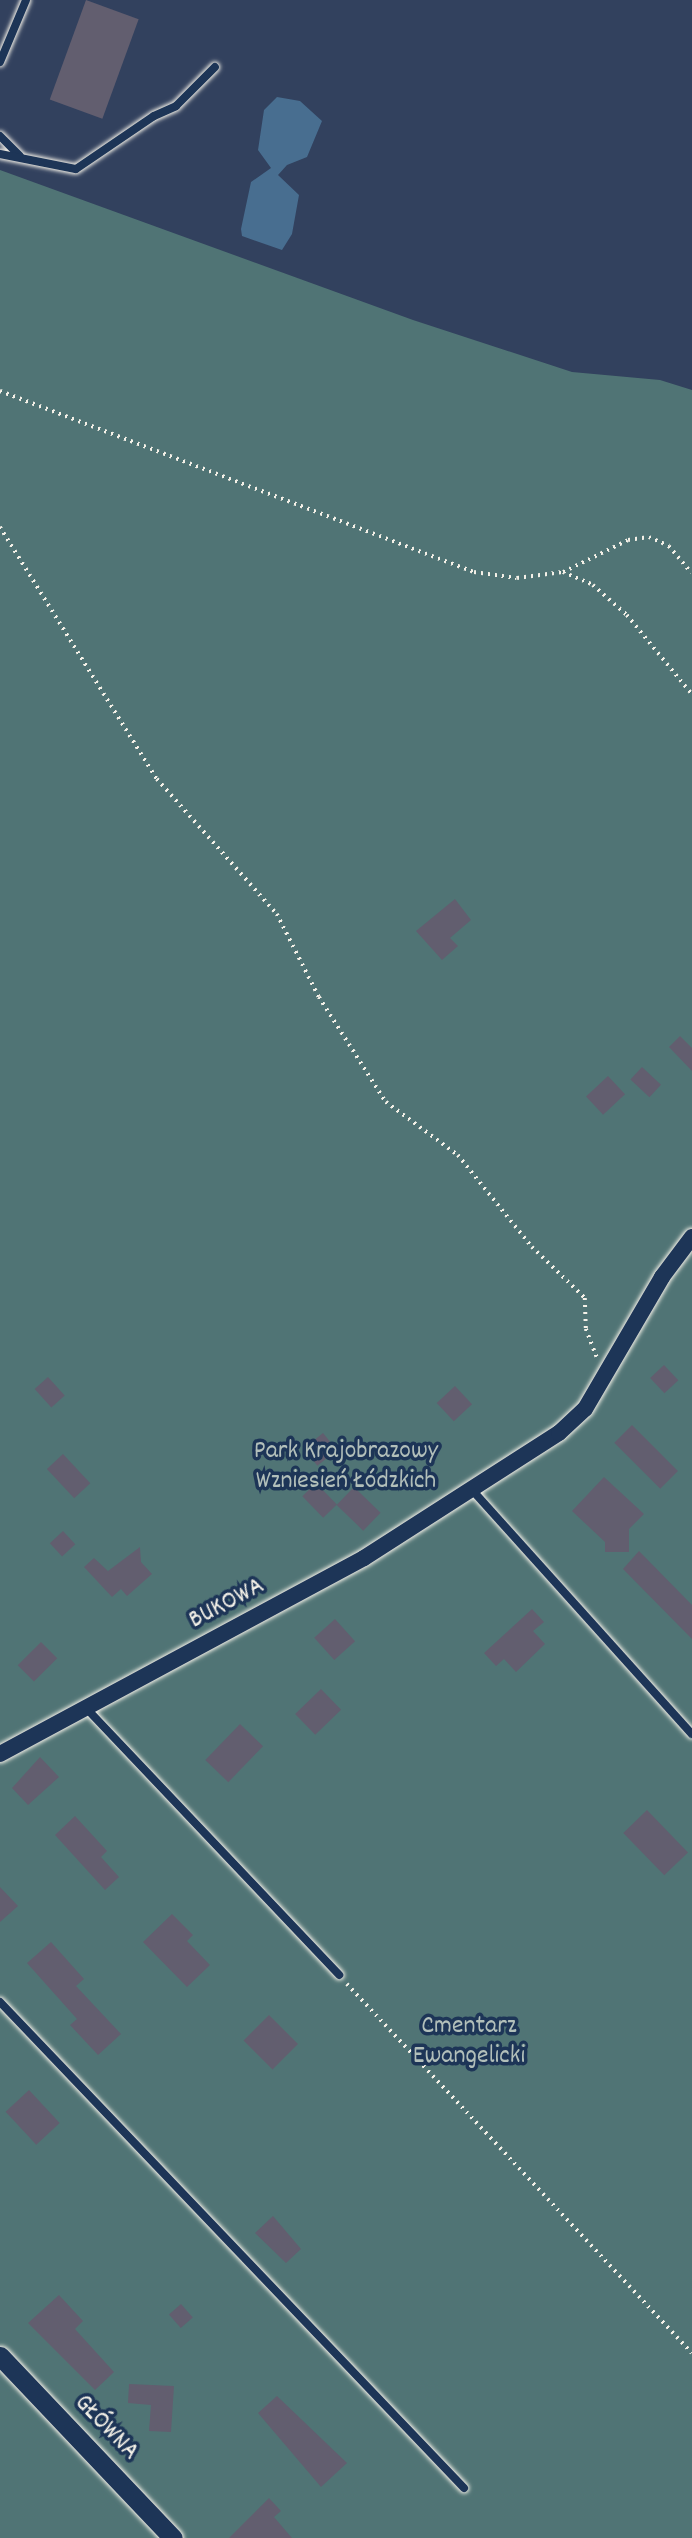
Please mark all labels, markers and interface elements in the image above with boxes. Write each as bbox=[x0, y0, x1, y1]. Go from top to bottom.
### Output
park label: Park Krajobrazowy Wzniesień Łódzkich bbox=[254, 1436, 438, 1498]
street label: BUKOWA bbox=[184, 1571, 270, 1637]
park label: Cmentarz Ewangelicki bbox=[413, 2011, 525, 2072]
street label: GŁÓWNA bbox=[67, 2388, 145, 2468]

